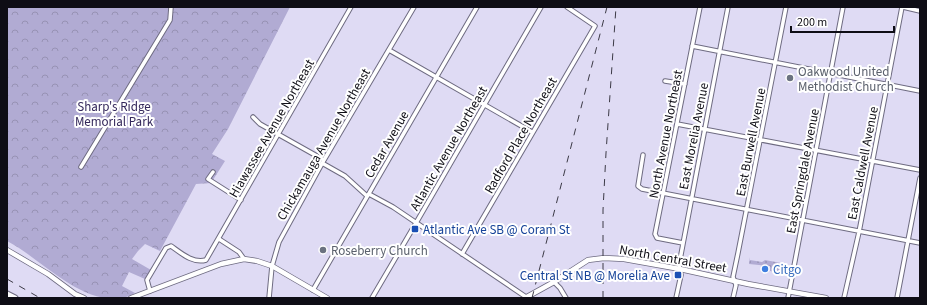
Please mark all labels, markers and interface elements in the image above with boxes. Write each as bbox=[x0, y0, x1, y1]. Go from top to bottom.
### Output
scale bar bbox=[791, 8, 894, 34]
text: 200 m bbox=[797, 14, 827, 31]
street label: Hiawassee Avenue Northeast bbox=[225, 56, 319, 201]
place label: Oakwood United Methodist Church bbox=[798, 63, 894, 96]
street label: Chickamauga Avenue Northeast bbox=[273, 65, 375, 224]
street label: North Avenue Northeast bbox=[645, 68, 687, 200]
street label: Radford Place Northeast bbox=[480, 73, 562, 197]
marker: Oakwood United Methodist Church bbox=[785, 73, 795, 83]
street label: East Morelia Avenue bbox=[675, 81, 713, 191]
street label: Atlantic Avenue Northeast bbox=[406, 82, 492, 214]
street label: East Burwell Avenue bbox=[732, 86, 770, 198]
park label: Sharp's Ridge Memorial Park bbox=[75, 98, 154, 131]
street label: East Caldwell Avenue bbox=[843, 105, 883, 221]
street label: East Springdale Avenue bbox=[782, 107, 824, 235]
street label: Cedar Avenue bbox=[360, 108, 413, 181]
place label: Atlantic Ave SB @ Coram St bbox=[423, 221, 570, 239]
marker: Atlantic Ave SB @ Coram St bbox=[410, 224, 420, 234]
street label: North Central Street bbox=[618, 241, 728, 277]
place label: Roseberry Church bbox=[331, 242, 428, 260]
marker: Roseberry Church bbox=[318, 245, 328, 255]
place label: Citgo bbox=[773, 261, 801, 279]
marker: Citgo bbox=[760, 264, 770, 274]
place label: Central St NB @ Morelia Ave bbox=[520, 267, 670, 285]
marker: Central St NB @ Morelia Ave bbox=[673, 270, 683, 280]

